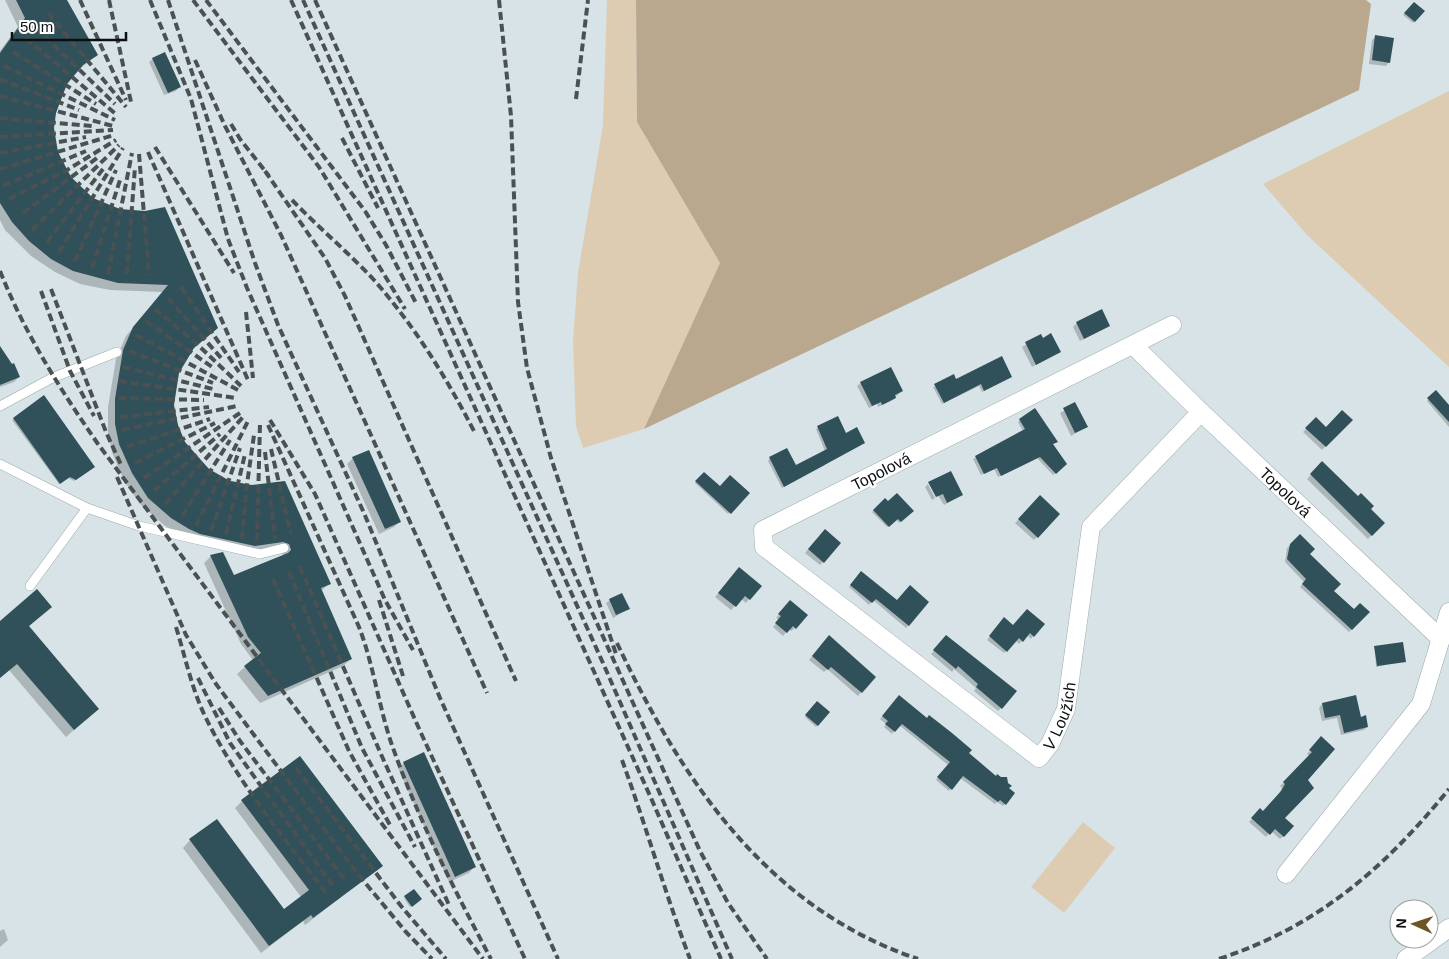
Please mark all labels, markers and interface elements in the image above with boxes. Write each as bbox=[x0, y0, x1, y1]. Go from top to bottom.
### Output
scale bar bbox=[12, 10, 126, 42]
text: 50 m bbox=[20, 18, 53, 35]
street label: Topolová bbox=[849, 449, 914, 494]
street label: Topolová bbox=[1256, 464, 1315, 521]
street label: V Loužích bbox=[1040, 681, 1079, 754]
north arrow bbox=[1389, 899, 1439, 949]
text: N bbox=[1393, 918, 1409, 929]

